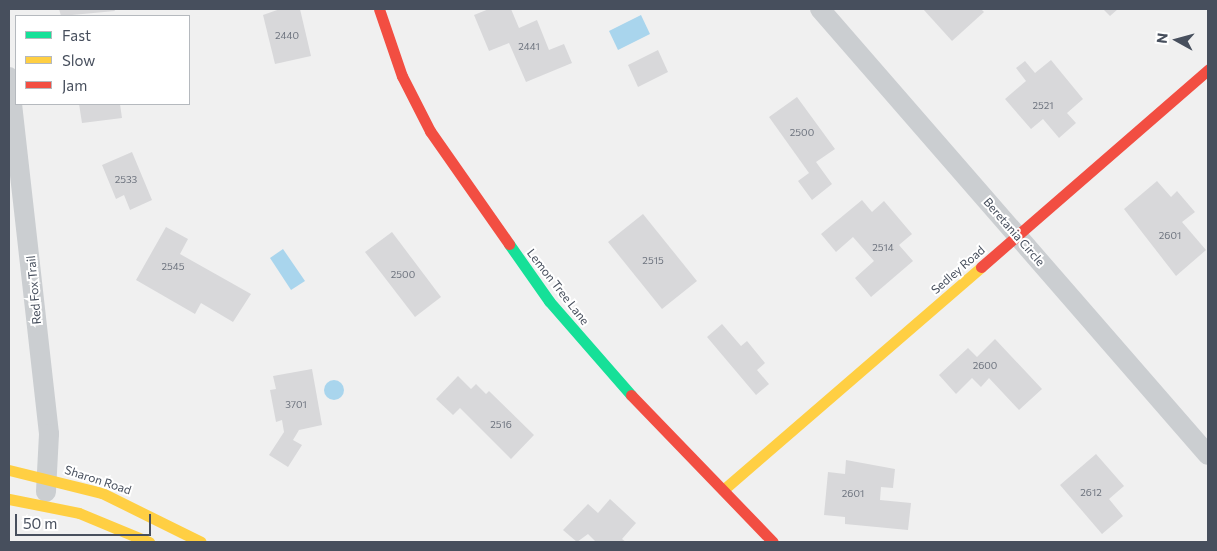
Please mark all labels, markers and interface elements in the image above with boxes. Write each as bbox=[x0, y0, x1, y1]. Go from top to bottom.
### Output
legend bbox=[15, 15, 190, 105]
north arrow bbox=[1152, 15, 1202, 65]
text: Fast bbox=[62, 26, 91, 44]
house number: 2440 bbox=[275, 30, 299, 42]
text: N bbox=[1153, 32, 1171, 44]
house number: 2441 bbox=[518, 41, 540, 53]
text: Slow bbox=[62, 51, 95, 69]
text: Jam bbox=[62, 76, 87, 94]
house number: 2521 bbox=[1032, 100, 1054, 112]
house number: 2500 bbox=[790, 127, 814, 139]
house number: 2533 bbox=[115, 174, 137, 186]
street label: Beretania Circle bbox=[980, 195, 1048, 269]
house number: 2601 bbox=[1159, 230, 1181, 242]
house number: 2514 bbox=[872, 242, 894, 254]
street label: Sedley Road bbox=[928, 243, 988, 297]
street label: Lemon Tree Lane bbox=[524, 246, 592, 328]
street label: Red Fox Trail bbox=[24, 255, 44, 325]
house number: 2515 bbox=[642, 255, 664, 267]
house number: 2545 bbox=[161, 261, 185, 273]
house number: 2500 bbox=[391, 269, 415, 281]
house number: 2600 bbox=[973, 360, 997, 372]
house number: 3701 bbox=[285, 399, 307, 411]
house number: 2516 bbox=[490, 419, 512, 431]
street label: Sharon Road bbox=[63, 462, 133, 498]
house number: 2612 bbox=[1080, 487, 1102, 499]
house number: 2601 bbox=[842, 488, 864, 500]
scale bar bbox=[18, 504, 154, 536]
text: 50 m bbox=[23, 514, 57, 532]

